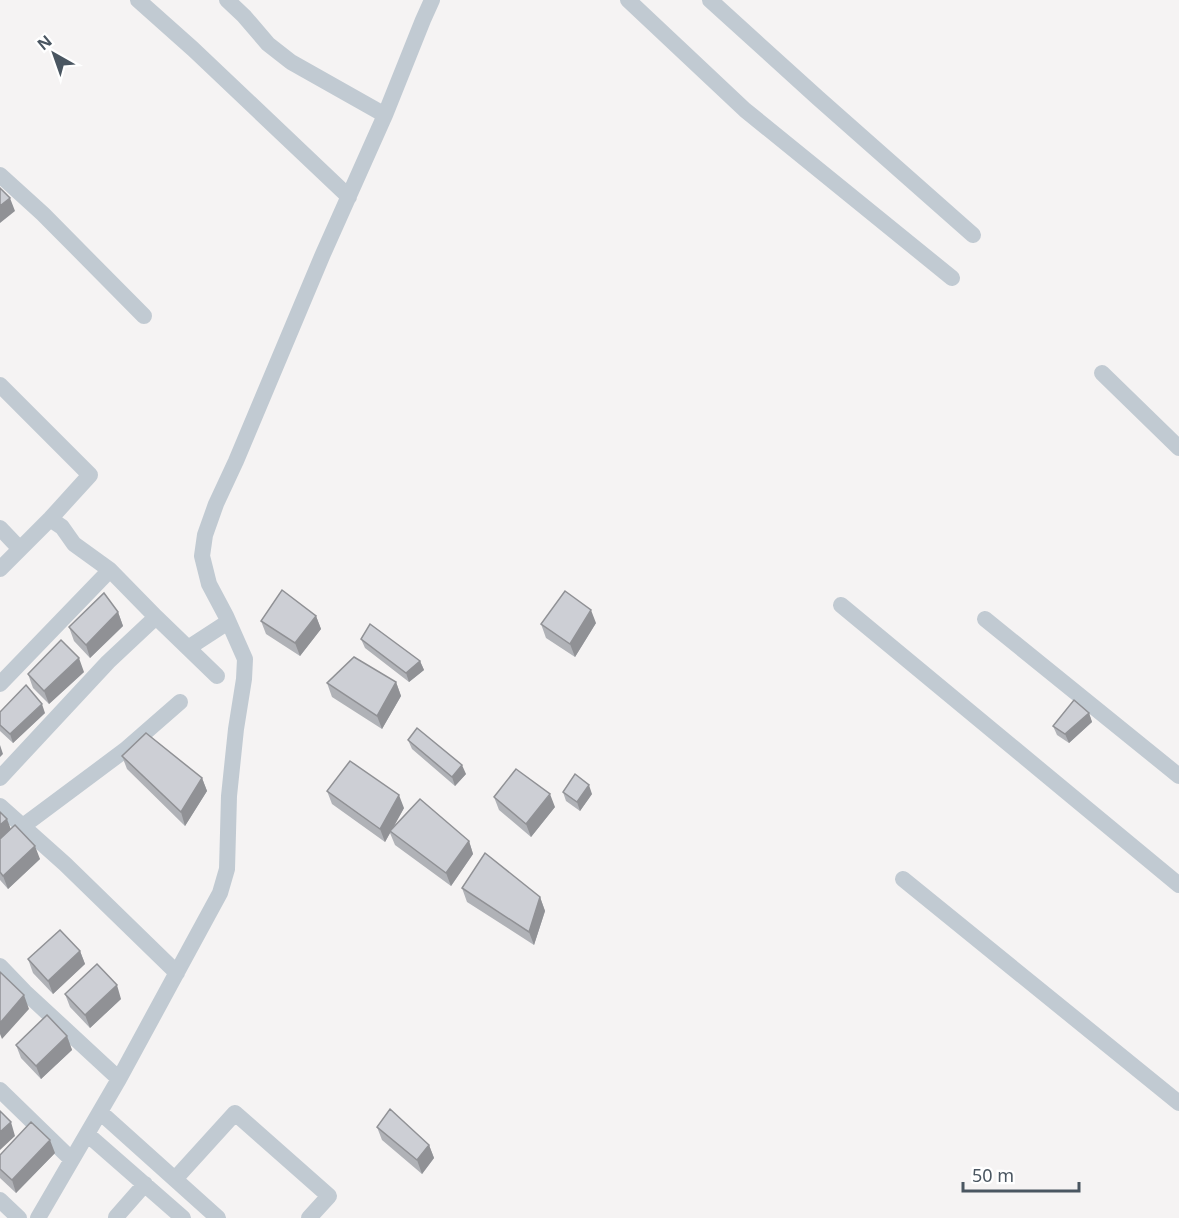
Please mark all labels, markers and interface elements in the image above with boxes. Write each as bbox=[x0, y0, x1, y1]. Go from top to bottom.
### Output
north arrow bbox=[24, 24, 84, 84]
text: N bbox=[32, 30, 56, 55]
scale bar bbox=[963, 1155, 1078, 1193]
text: 50 m bbox=[972, 1163, 1014, 1187]

